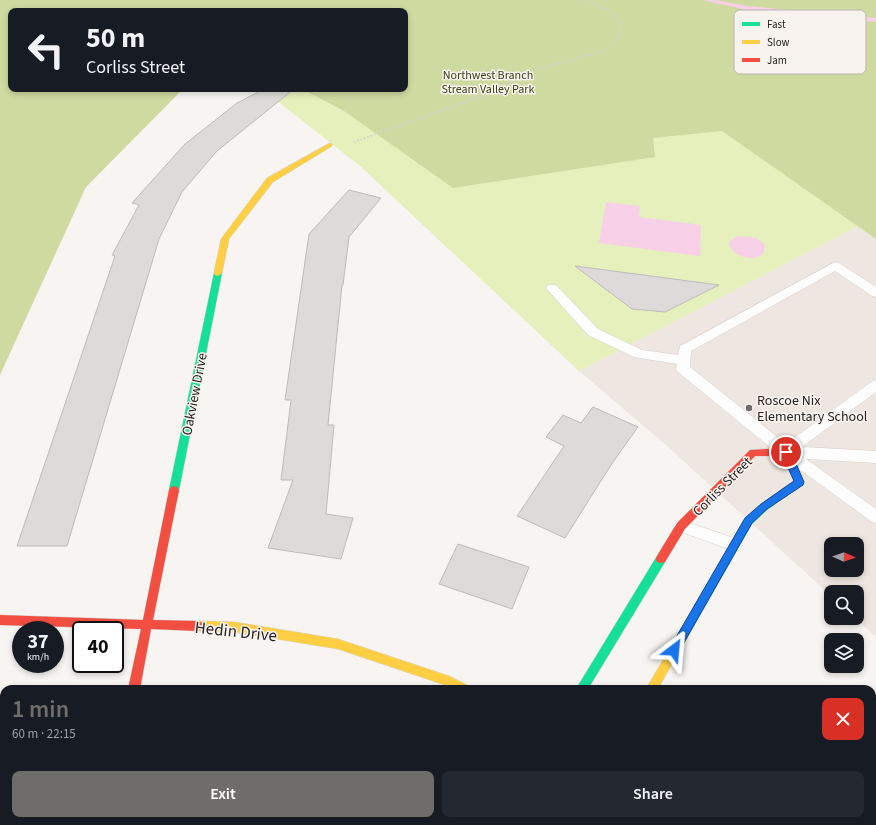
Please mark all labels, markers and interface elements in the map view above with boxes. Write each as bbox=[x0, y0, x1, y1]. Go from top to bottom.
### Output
legend bbox=[734, 10, 866, 74]
text: Fast bbox=[767, 17, 786, 32]
text: 50 m bbox=[86, 18, 145, 58]
icon: left bbox=[20, 24, 72, 76]
text: Slow bbox=[767, 35, 790, 50]
text: Jam bbox=[767, 53, 787, 68]
text: Corliss Street bbox=[86, 55, 185, 80]
park label: Northwest Branch Stream Valley Park bbox=[442, 67, 535, 98]
street label: Oakview Drive bbox=[177, 351, 213, 437]
place label: Roscoe Nix Elementary School bbox=[757, 391, 868, 427]
marker: Roscoe Nix Elementary School bbox=[744, 403, 754, 413]
pin bbox=[769, 435, 803, 469]
icon: arrive bbox=[775, 441, 797, 463]
street label: Corliss Street bbox=[688, 452, 757, 521]
north arrow bbox=[824, 537, 864, 577]
map controls bbox=[824, 537, 864, 673]
button: search bbox=[824, 585, 864, 625]
street label: Hedin Drive bbox=[194, 616, 278, 648]
speed limit sign: 40 bbox=[72, 621, 124, 673]
text: 37 bbox=[27, 628, 49, 656]
position arrow bbox=[653, 629, 695, 671]
button: layers bbox=[824, 633, 864, 673]
text: km/h bbox=[27, 650, 49, 664]
text: 1 min bbox=[12, 692, 69, 727]
button: close bbox=[822, 698, 864, 740]
text: 60 m · 22:15 bbox=[12, 725, 76, 743]
button: Exit bbox=[12, 771, 434, 817]
button: Share bbox=[442, 771, 864, 817]

